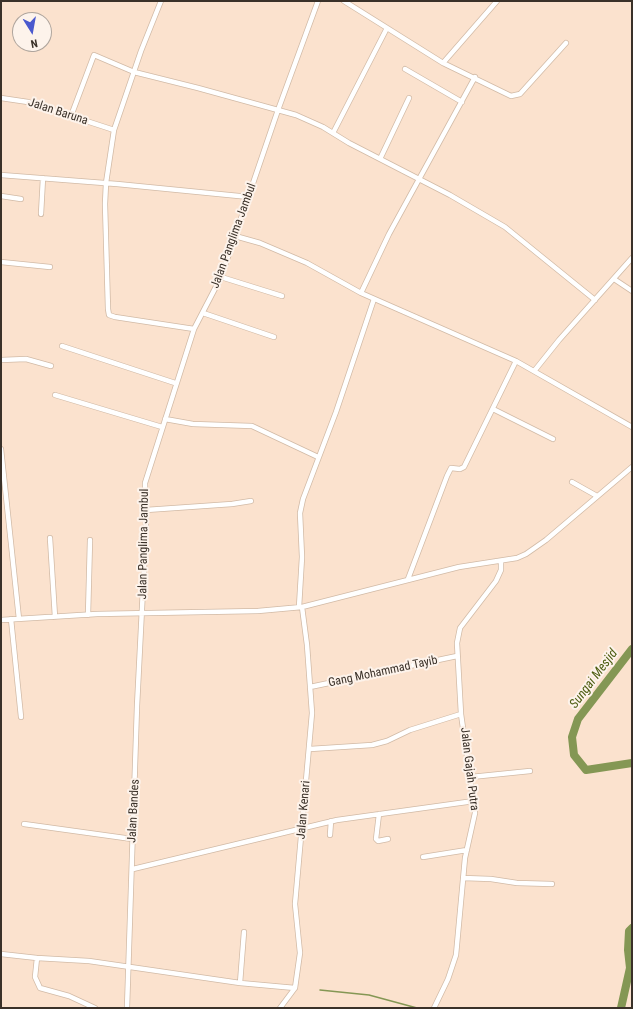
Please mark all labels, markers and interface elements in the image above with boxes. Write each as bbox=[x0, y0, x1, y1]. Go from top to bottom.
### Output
north arrow bbox=[12, 12, 52, 52]
text: N bbox=[30, 36, 39, 50]
street label: Jalan Baruna bbox=[26, 96, 90, 128]
street label: Jalan Panglima Jambul bbox=[208, 181, 260, 291]
street label: Jalan Panglima Jambul bbox=[136, 488, 152, 600]
water label: Sungai Mesjid bbox=[567, 646, 621, 712]
street label: Gang Mohammad Tayib bbox=[327, 653, 439, 691]
street label: Jalan Gajah Putra bbox=[457, 727, 481, 811]
street label: Jalan Bandes bbox=[125, 779, 143, 843]
street label: Jalan Kenari bbox=[294, 780, 314, 840]

